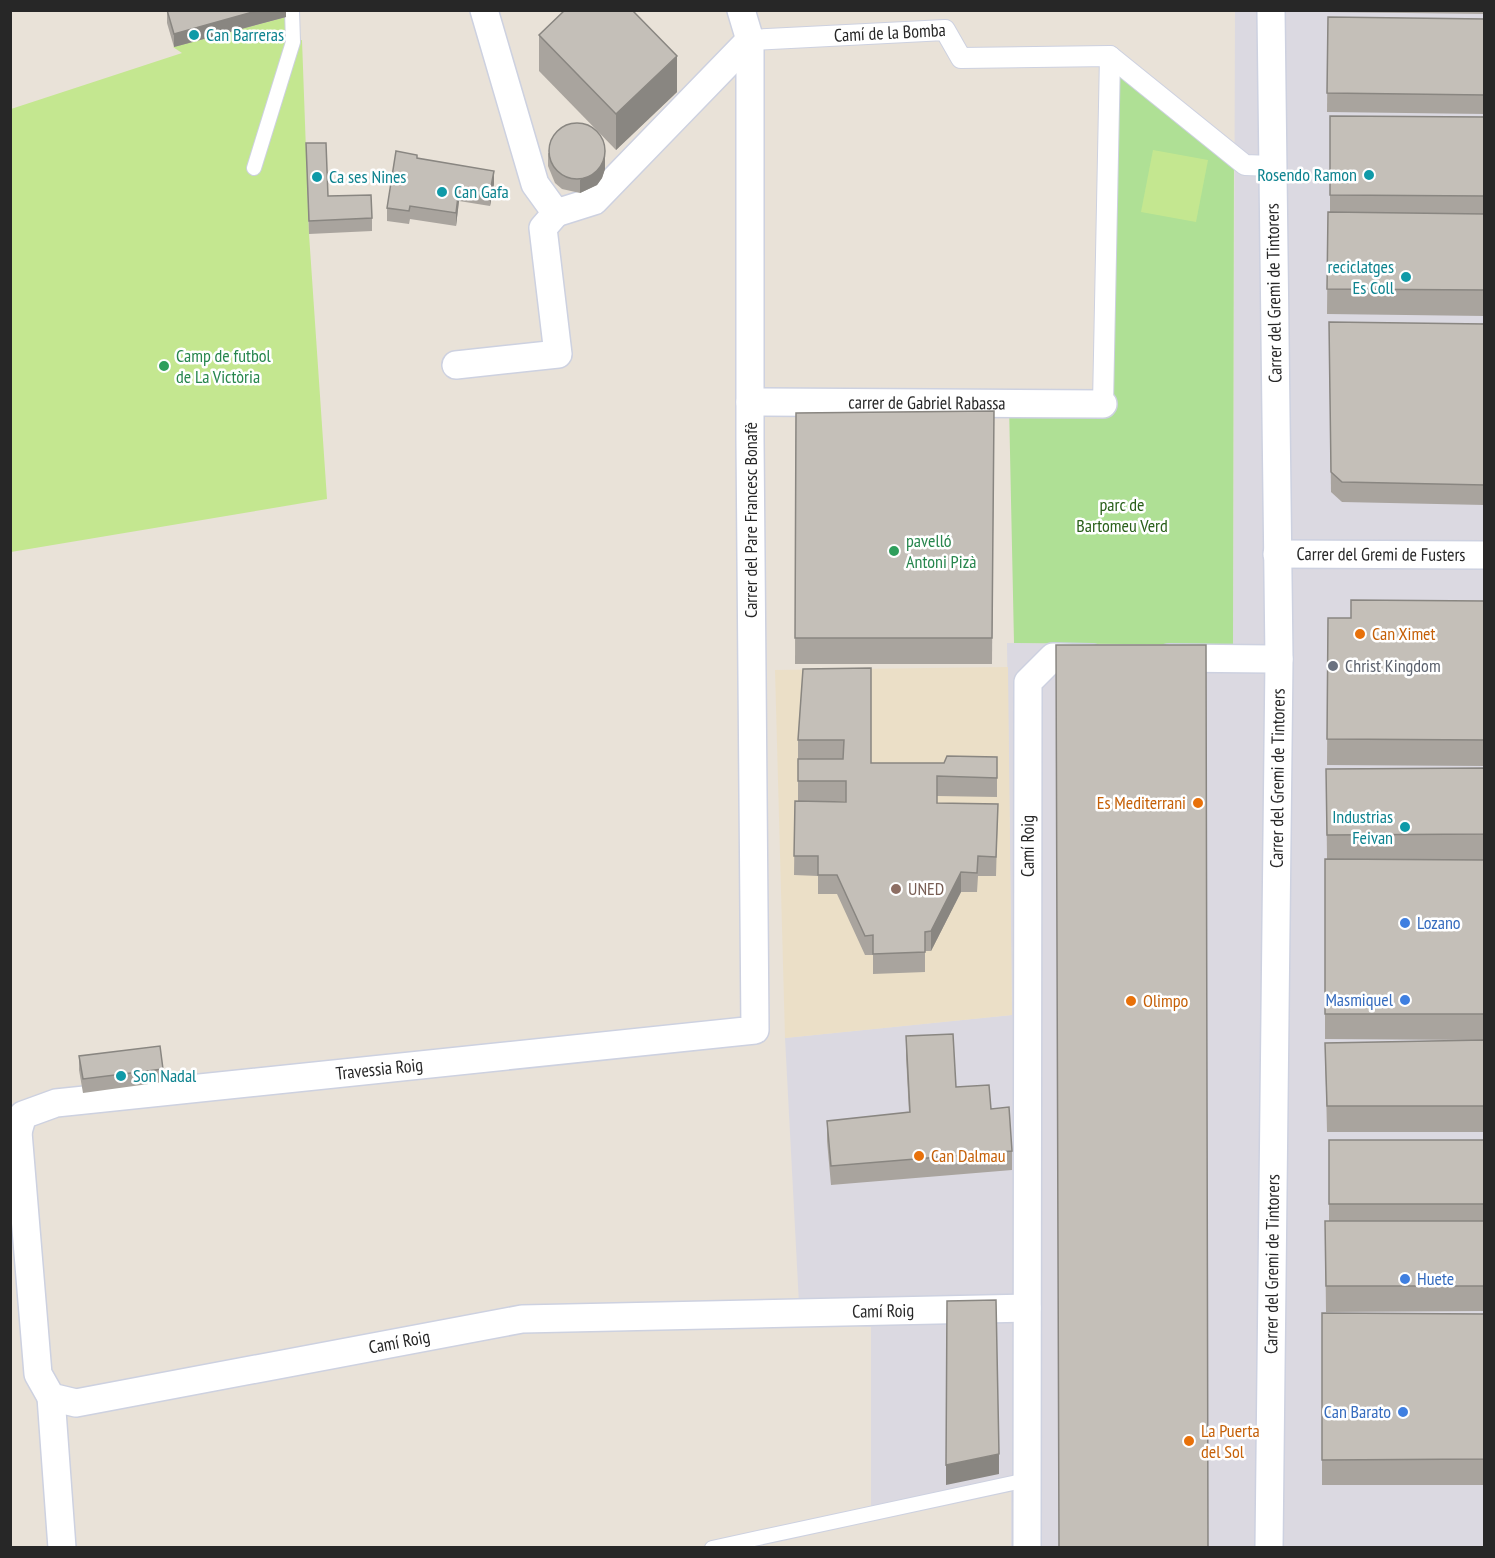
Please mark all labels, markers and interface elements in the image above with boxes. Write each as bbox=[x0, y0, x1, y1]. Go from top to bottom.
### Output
street label: Camí de la Bomba bbox=[833, 18, 946, 47]
place label: Can Barreras bbox=[206, 23, 284, 46]
marker: Can Barreras bbox=[187, 28, 201, 42]
place label: Rosendo Ramon bbox=[1257, 163, 1357, 186]
place label: Ca ses Nines bbox=[329, 165, 406, 188]
marker: Rosendo Ramon bbox=[1362, 168, 1376, 182]
marker: Ca ses Nines bbox=[310, 170, 324, 184]
place label: Can Gafa bbox=[454, 180, 509, 203]
marker: Can Gafa bbox=[435, 185, 449, 199]
street label: Carrer del Gremi de Tintorers bbox=[1260, 203, 1287, 383]
place label: reciclatges Es Coll bbox=[1328, 255, 1395, 299]
marker: reciclatges Es Coll bbox=[1399, 270, 1413, 284]
place label: Camp de futbol de La Victòria bbox=[176, 344, 272, 388]
marker: Camp de futbol de La Victòria bbox=[157, 359, 171, 373]
street label: carrer de Gabriel Rabassa bbox=[848, 391, 1006, 414]
street label: Carrer del Pare Francesc Bonafè bbox=[739, 422, 762, 618]
park label: parc de Bartomeu Verd bbox=[1076, 493, 1168, 537]
place label: pavelló Antoni Pizà bbox=[906, 529, 976, 573]
street label: Carrer del Gremi de Fusters bbox=[1296, 542, 1466, 566]
marker: pavelló Antoni Pizà bbox=[887, 544, 901, 558]
place label: Can Ximet bbox=[1372, 622, 1436, 645]
marker: Can Ximet bbox=[1353, 627, 1367, 641]
place label: Christ Kingdom bbox=[1345, 654, 1441, 677]
marker: Christ Kingdom bbox=[1326, 659, 1340, 673]
street label: Carrer del Gremi de Tintorers bbox=[1265, 688, 1290, 868]
place label: Es Mediterrani bbox=[1097, 791, 1186, 814]
marker: Es Mediterrani bbox=[1191, 796, 1205, 810]
place label: Industrias Feivan bbox=[1332, 805, 1393, 849]
street label: Camí Roig bbox=[1016, 815, 1039, 877]
marker: Industrias Feivan bbox=[1398, 820, 1412, 834]
place label: UNED bbox=[908, 877, 944, 900]
marker: UNED bbox=[889, 882, 903, 896]
place label: Lozano bbox=[1417, 911, 1461, 934]
marker: Lozano bbox=[1398, 916, 1412, 930]
place label: Masmiquel bbox=[1325, 988, 1394, 1011]
place label: Olimpo bbox=[1143, 989, 1189, 1012]
marker: Masmiquel bbox=[1398, 993, 1412, 1007]
marker: Olimpo bbox=[1124, 994, 1138, 1008]
street label: Travessia Roig bbox=[335, 1053, 424, 1085]
place label: Son Nadal bbox=[133, 1064, 197, 1087]
marker: Son Nadal bbox=[114, 1069, 128, 1083]
place label: Can Dalmau bbox=[931, 1144, 1006, 1167]
marker: Can Dalmau bbox=[912, 1149, 926, 1163]
street label: Carrer del Gremi de Tintorers bbox=[1259, 1174, 1284, 1354]
place label: Huete bbox=[1417, 1267, 1454, 1290]
marker: Huete bbox=[1398, 1272, 1412, 1286]
street label: Camí Roig bbox=[852, 1298, 914, 1323]
street label: Camí Roig bbox=[367, 1325, 432, 1359]
place label: Can Barato bbox=[1324, 1400, 1391, 1423]
marker: Can Barato bbox=[1396, 1405, 1410, 1419]
place label: La Puerta del Sol bbox=[1201, 1419, 1260, 1463]
marker: La Puerta del Sol bbox=[1182, 1434, 1196, 1448]

